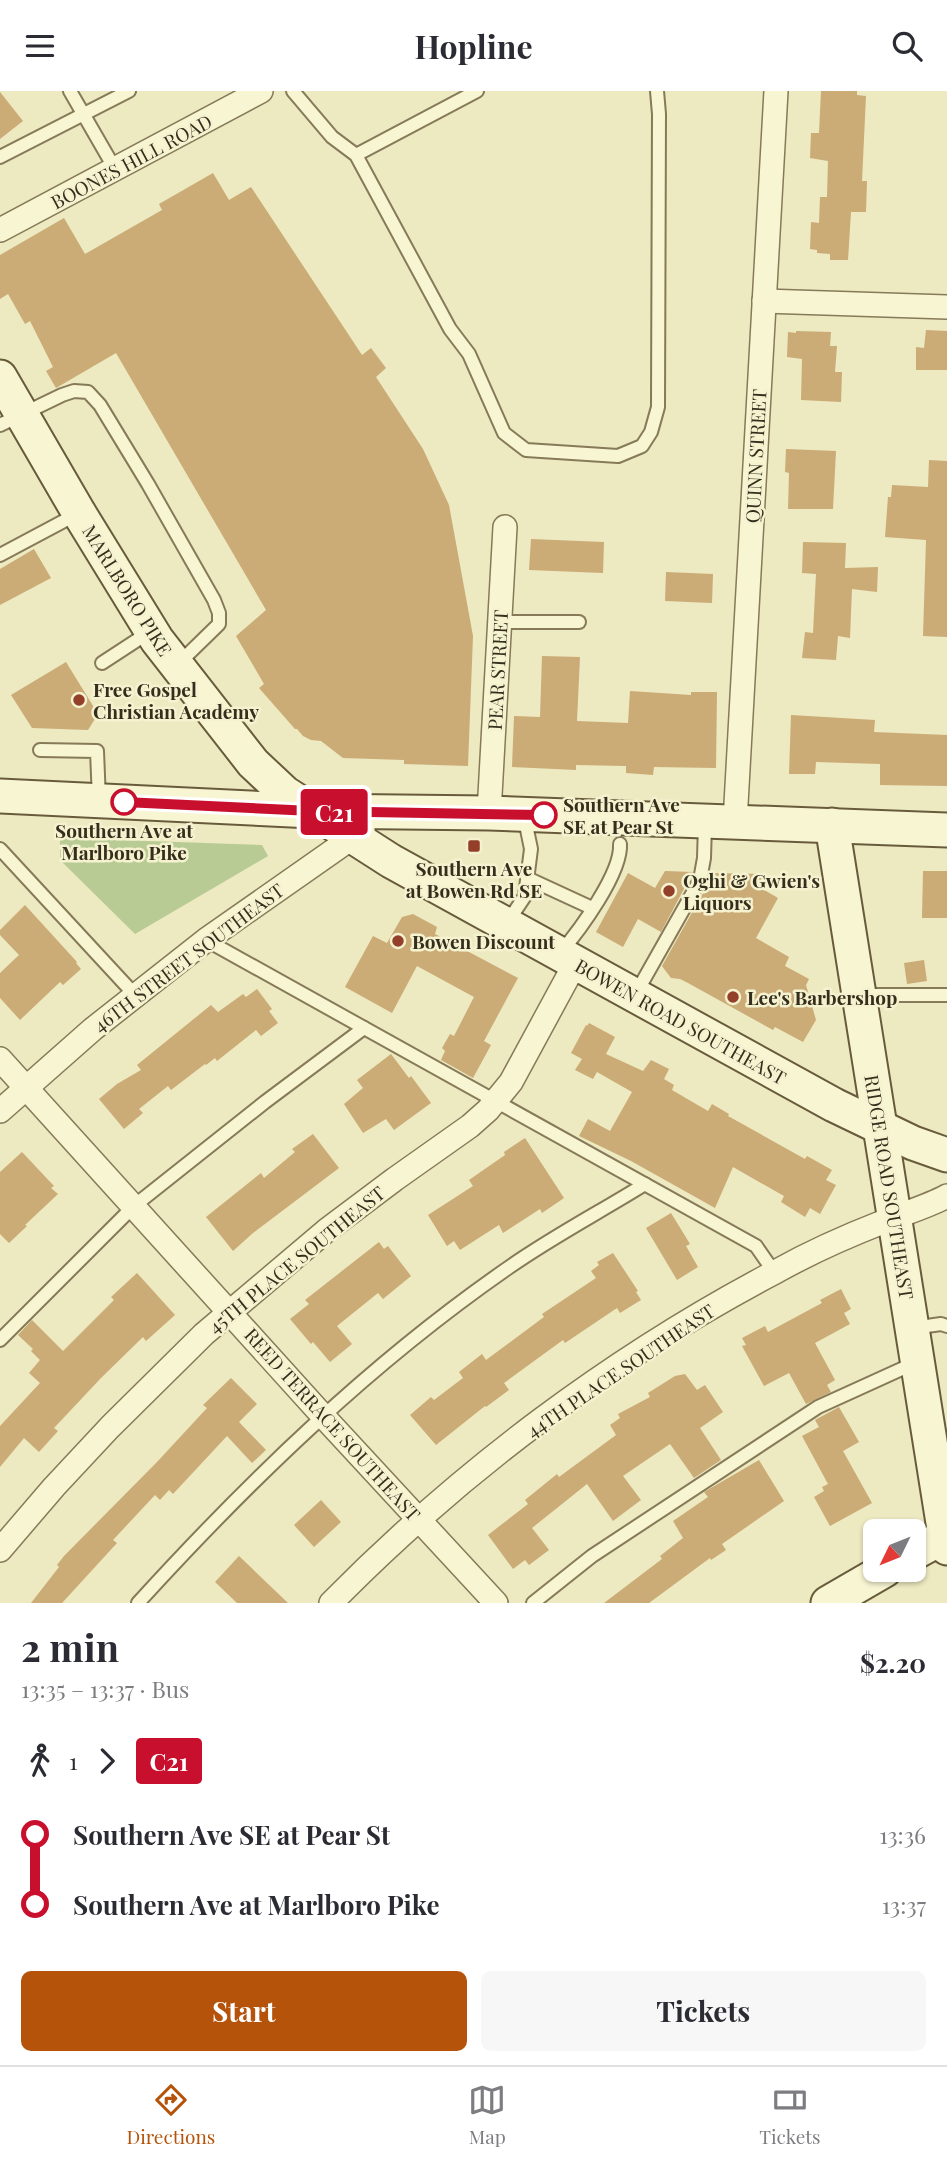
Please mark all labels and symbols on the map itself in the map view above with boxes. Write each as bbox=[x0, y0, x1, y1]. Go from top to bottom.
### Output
street label: BOONES HILL ROAD bbox=[46, 107, 216, 215]
street label: QUINN STREET bbox=[739, 388, 772, 524]
street label: MARLBORO PIKE bbox=[77, 519, 179, 661]
street label: PEAR STREET bbox=[481, 609, 513, 731]
place label: Free Gospel Christian Academy bbox=[93, 676, 259, 724]
marker: Free Gospel Christian Academy bbox=[71, 692, 87, 708]
marker: Southern Ave at Marlboro Pike bbox=[111, 789, 137, 815]
line badge: C21 bbox=[294, 789, 374, 835]
place label: Southern Ave SE at Pear St bbox=[563, 791, 680, 839]
marker: Southern Ave SE at Pear St bbox=[531, 802, 557, 828]
place label: Southern Ave at Marlboro Pike bbox=[55, 817, 193, 865]
marker: Southern Ave at Bowen Rd SE bbox=[466, 838, 482, 854]
place label: Southern Ave at Bowen Rd SE bbox=[406, 855, 542, 903]
place label: Oghi & Gwien's Liquors bbox=[683, 867, 820, 915]
street label: 46TH STREET SOUTHEAST bbox=[87, 876, 289, 1037]
marker: Oghi & Gwien's Liquors bbox=[661, 883, 677, 899]
place label: Bowen Discount bbox=[412, 928, 555, 954]
marker: Bowen Discount bbox=[390, 933, 406, 949]
street label: BOWEN ROAD SOUTHEAST bbox=[571, 952, 791, 1090]
place label: Lee's Barbershop bbox=[747, 984, 897, 1010]
marker: Lee's Barbershop bbox=[725, 989, 741, 1005]
street label: RIDGE ROAD SOUTHEAST bbox=[859, 1073, 921, 1301]
street label: 45TH PLACE SOUTHEAST bbox=[202, 1179, 390, 1339]
street label: 44TH PLACE SOUTHEAST bbox=[521, 1297, 719, 1443]
street label: REED TERRACE SOUTHEAST bbox=[239, 1322, 427, 1526]
north arrow bbox=[863, 1519, 926, 1582]

